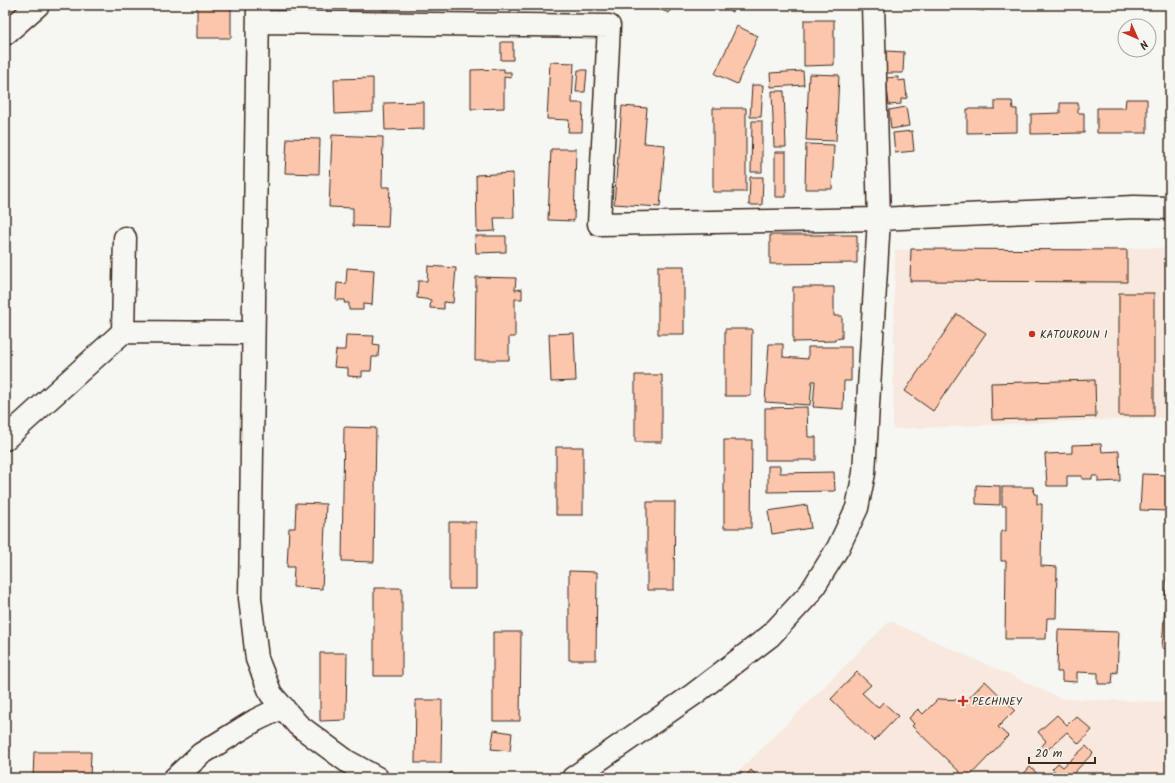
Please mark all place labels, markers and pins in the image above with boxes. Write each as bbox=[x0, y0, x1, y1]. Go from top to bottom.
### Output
place label: KATOUROUN I bbox=[1040, 326, 1107, 344]
marker: KATOUROUN I bbox=[1027, 329, 1037, 339]
place label: PECHINEY bbox=[972, 693, 1023, 711]
marker: PECHINEY bbox=[957, 695, 969, 707]

